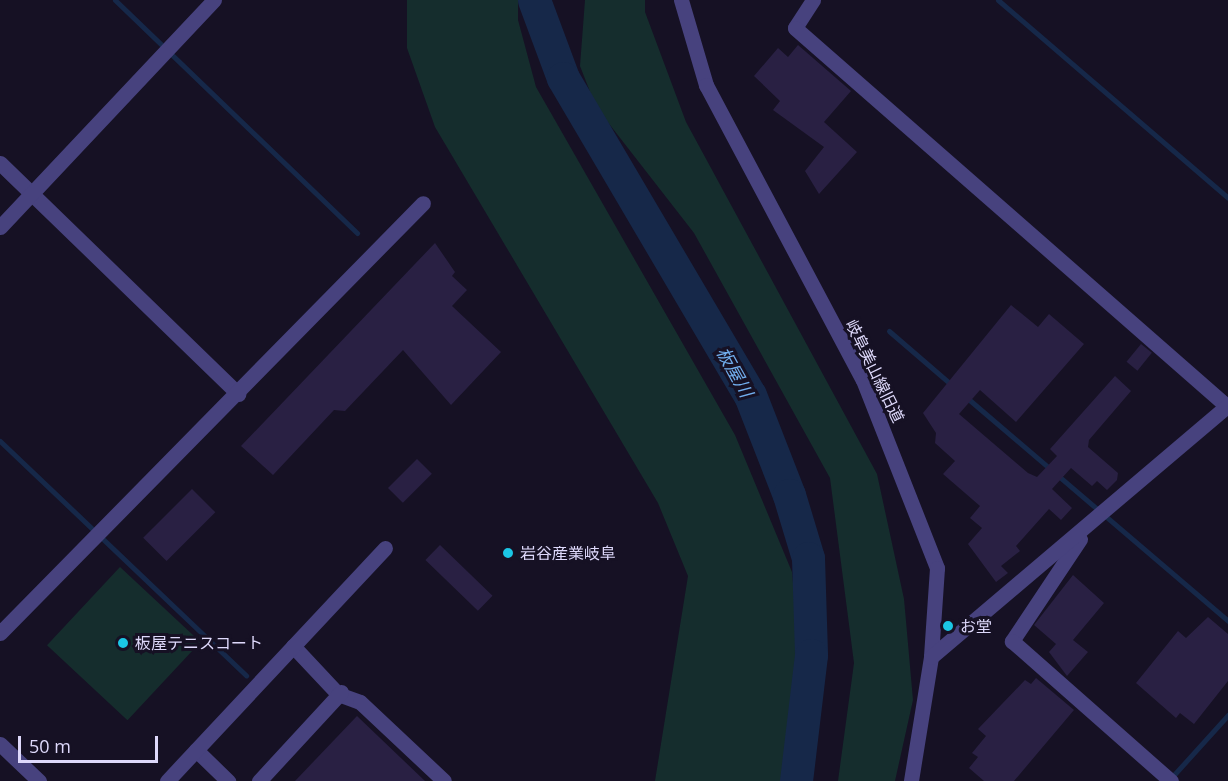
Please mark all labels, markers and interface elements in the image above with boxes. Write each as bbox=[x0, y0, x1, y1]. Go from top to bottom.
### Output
street label: 岐阜美山線旧道 bbox=[842, 316, 908, 426]
water label: 板屋川 bbox=[712, 343, 758, 401]
place label: 岩谷産業岐阜 bbox=[520, 543, 616, 563]
marker: 岩谷産業岐阜 bbox=[501, 546, 515, 560]
place label: お堂 bbox=[960, 616, 992, 636]
marker: お堂 bbox=[941, 619, 955, 633]
place label: 板屋テニスコート bbox=[135, 633, 263, 653]
marker: 板屋テニスコート bbox=[116, 636, 130, 650]
scale bar bbox=[21, 724, 160, 762]
text: 50 m bbox=[29, 734, 71, 758]

